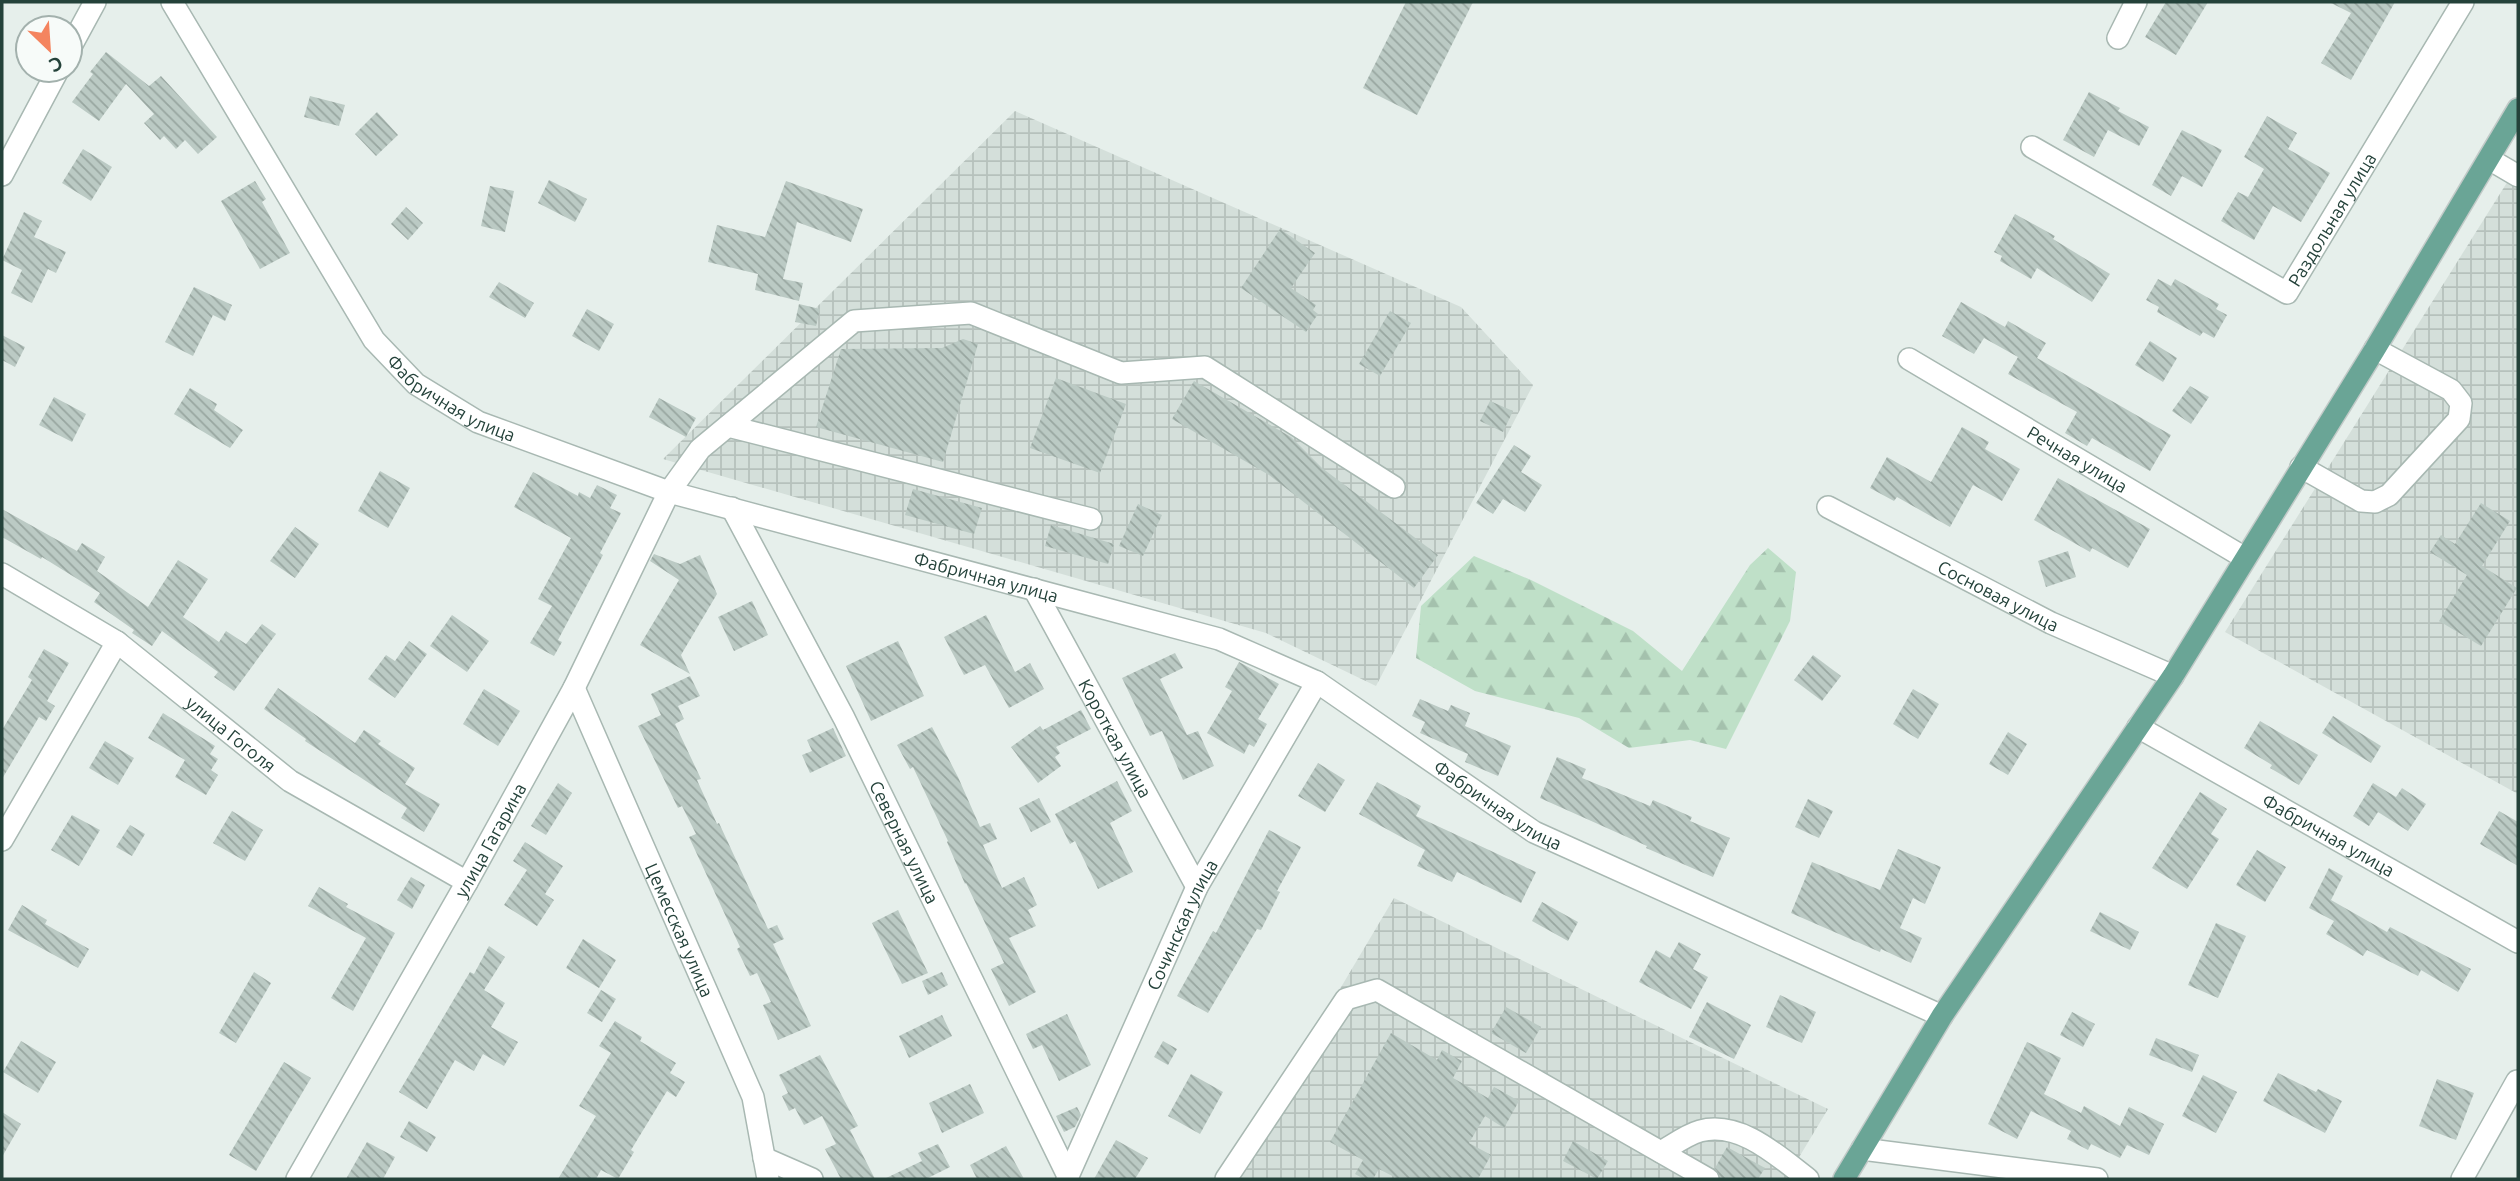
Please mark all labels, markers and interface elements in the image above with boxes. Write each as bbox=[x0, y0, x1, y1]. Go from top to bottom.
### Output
north arrow bbox=[14, 14, 84, 84]
text: С bbox=[46, 52, 66, 77]
street label: Раздольная улица bbox=[2284, 149, 2380, 290]
street label: Фабричная улица bbox=[383, 350, 518, 445]
street label: Речная улица bbox=[2024, 422, 2131, 496]
street label: Фабричная улица bbox=[912, 548, 1061, 606]
street label: Сосновая улица bbox=[1935, 556, 2062, 635]
street label: Короткая улица bbox=[1075, 675, 1156, 801]
street label: улица Гоголя bbox=[182, 692, 280, 776]
street label: Фабричная улица bbox=[1430, 756, 1565, 853]
street label: Северная улица bbox=[866, 777, 943, 907]
street label: улица Гагарина bbox=[450, 779, 530, 901]
street label: Фабричная улица bbox=[2259, 790, 2398, 880]
street label: Сочинская улица bbox=[1142, 856, 1221, 993]
street label: Цемесская улица bbox=[642, 860, 718, 1000]

